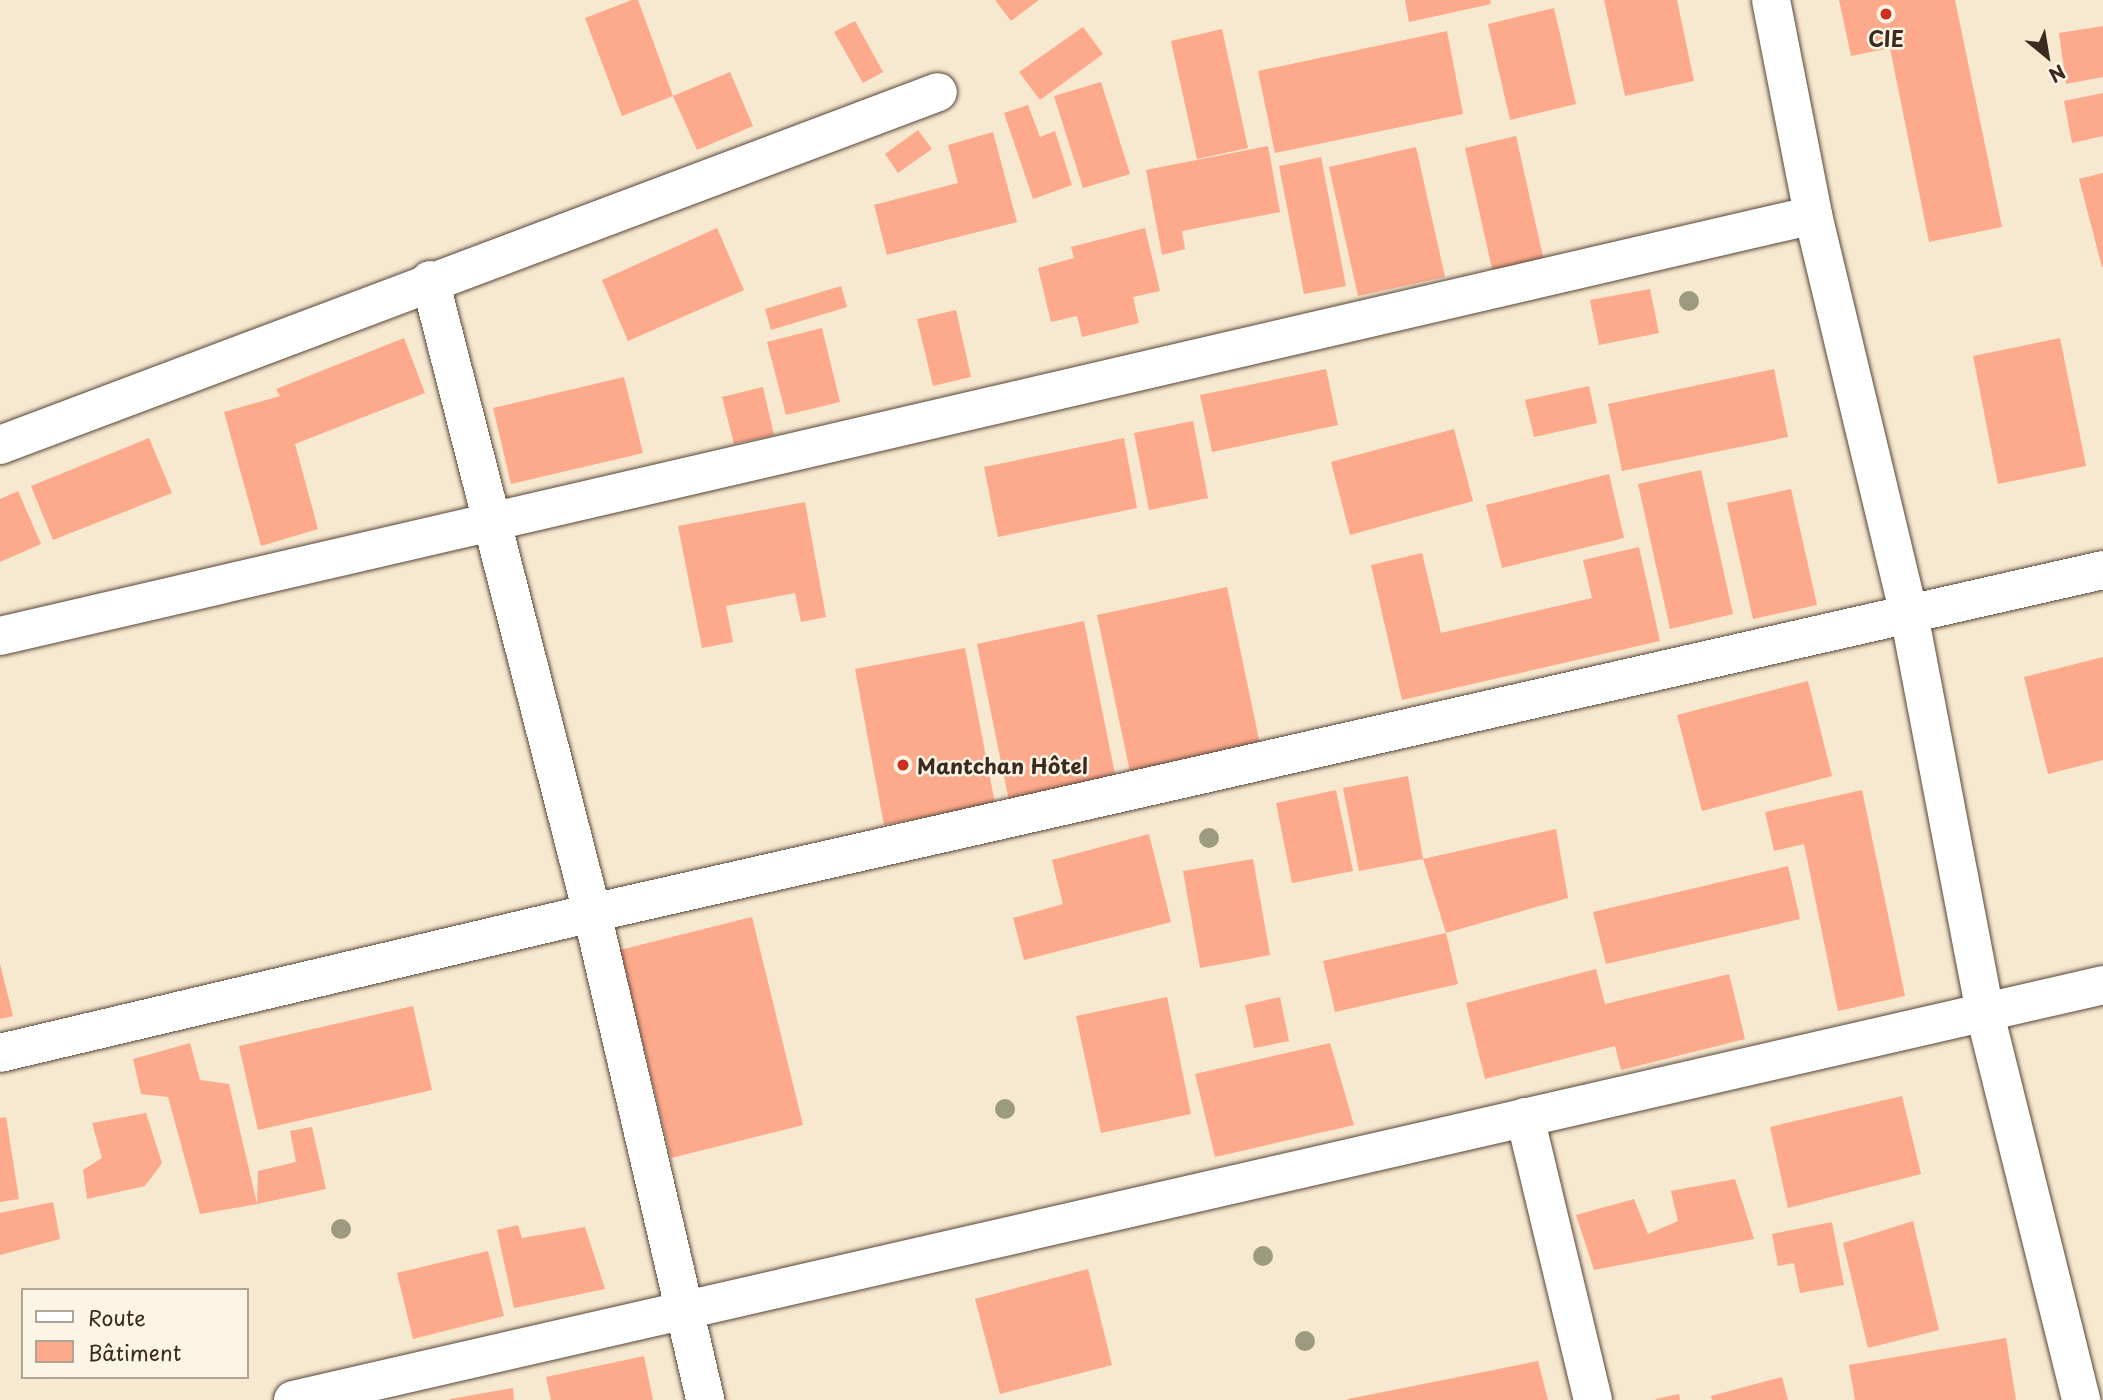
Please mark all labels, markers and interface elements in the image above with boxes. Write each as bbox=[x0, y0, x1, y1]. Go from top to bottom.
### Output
marker: CIE bbox=[1878, 6, 1894, 22]
north arrow bbox=[2012, 21, 2082, 91]
place label: CIE bbox=[1868, 25, 1904, 51]
text: N bbox=[2044, 58, 2071, 90]
place label: Mantchan Hôtel bbox=[917, 752, 1088, 778]
marker: Mantchan Hôtel bbox=[895, 757, 911, 773]
legend bbox=[21, 1288, 248, 1379]
text: Route bbox=[88, 1301, 146, 1333]
text: Bâtiment bbox=[88, 1336, 181, 1368]

